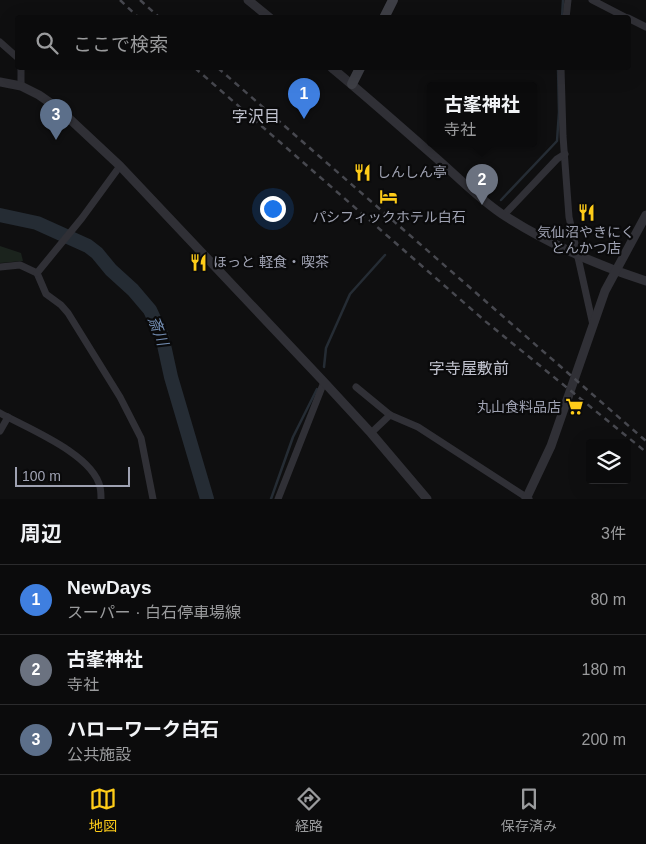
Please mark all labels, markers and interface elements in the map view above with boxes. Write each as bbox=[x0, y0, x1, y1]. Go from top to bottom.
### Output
search box bbox=[15, 15, 631, 70]
icon: search bbox=[33, 29, 61, 57]
text: ここで検索 bbox=[73, 34, 168, 55]
pin: 1 bbox=[288, 78, 320, 119]
popup bbox=[427, 82, 537, 147]
text: 古峯神社 bbox=[444, 94, 520, 115]
pin: 3 bbox=[40, 99, 72, 140]
district label: 字沢目 bbox=[232, 108, 280, 125]
text: 寺社 bbox=[444, 121, 476, 138]
restaurant icon: しんしん亭 bbox=[353, 162, 373, 182]
place label: しんしん亭 bbox=[377, 164, 447, 180]
pin: 2 bbox=[466, 164, 498, 205]
hotel icon: パシフィックホテル白石 bbox=[379, 187, 399, 207]
your location bbox=[260, 196, 286, 222]
restaurant icon: 気仙沼やきにく とんかつ店 bbox=[576, 202, 596, 222]
place label: パシフィックホテル白石 bbox=[312, 209, 466, 225]
place label: 気仙沼やきにく とんかつ店 bbox=[537, 224, 635, 256]
restaurant icon: ほっと 軽食・喫茶 bbox=[189, 252, 209, 272]
place label: ほっと 軽食・喫茶 bbox=[213, 254, 329, 270]
water label: 斎川 bbox=[145, 314, 172, 350]
district label: 字寺屋敷前 bbox=[429, 360, 509, 377]
supermarket icon: 丸山食料品店 bbox=[565, 397, 585, 417]
place label: 丸山食料品店 bbox=[477, 399, 561, 415]
map controls bbox=[586, 439, 631, 484]
button: layers bbox=[586, 439, 631, 484]
scale bar bbox=[15, 464, 130, 487]
text: 100 m bbox=[22, 468, 61, 484]
text: 周辺 bbox=[20, 522, 62, 545]
text: 3件 bbox=[601, 525, 626, 542]
text: NewDays bbox=[67, 577, 152, 598]
text: 1 bbox=[32, 591, 40, 608]
text: 80 m bbox=[590, 591, 626, 608]
text: スーパー · 白石停車場線 bbox=[67, 604, 241, 621]
text: 古峯神社 bbox=[67, 649, 143, 670]
text: 2 bbox=[32, 661, 40, 678]
text: 180 m bbox=[582, 661, 626, 678]
text: 寺社 bbox=[67, 676, 99, 693]
text: ハローワーク白石 bbox=[67, 719, 219, 740]
text: 3 bbox=[32, 731, 40, 748]
text: 200 m bbox=[582, 731, 626, 748]
text: 公共施設 bbox=[67, 746, 131, 763]
tab: 地図 bbox=[89, 785, 117, 835]
tab: 経路 bbox=[295, 785, 323, 835]
tab: 保存済み bbox=[501, 785, 557, 835]

